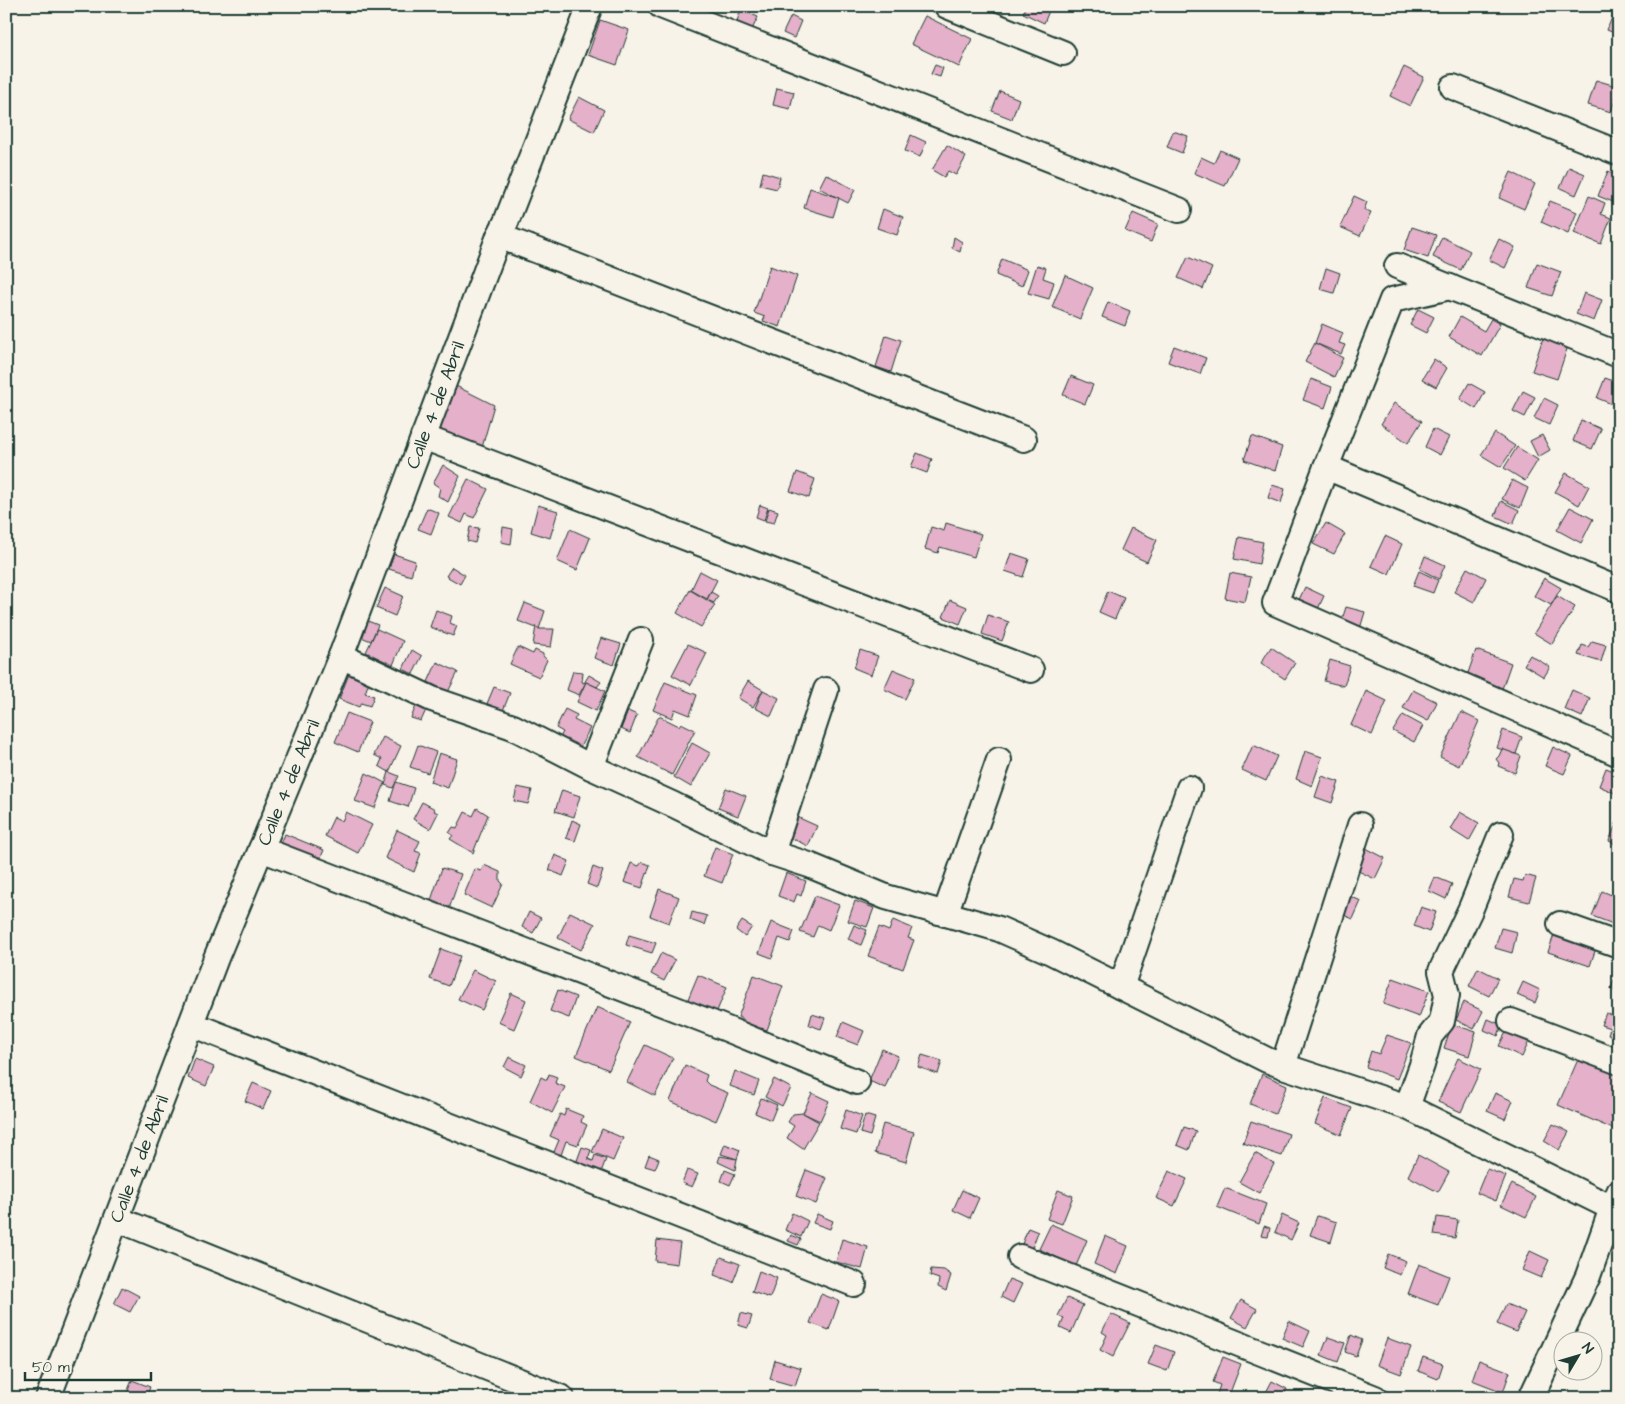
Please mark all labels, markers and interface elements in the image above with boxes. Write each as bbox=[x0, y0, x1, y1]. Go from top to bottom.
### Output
street label: Calle 4 de Abril bbox=[399, 337, 472, 473]
street label: Calle 4 de Abril bbox=[250, 715, 327, 850]
street label: Calle 4 de Abril bbox=[103, 1091, 176, 1226]
north arrow bbox=[1552, 1332, 1602, 1382]
text: N bbox=[1577, 1339, 1598, 1358]
scale bar bbox=[25, 1349, 151, 1381]
text: 50 m bbox=[32, 1357, 70, 1378]

